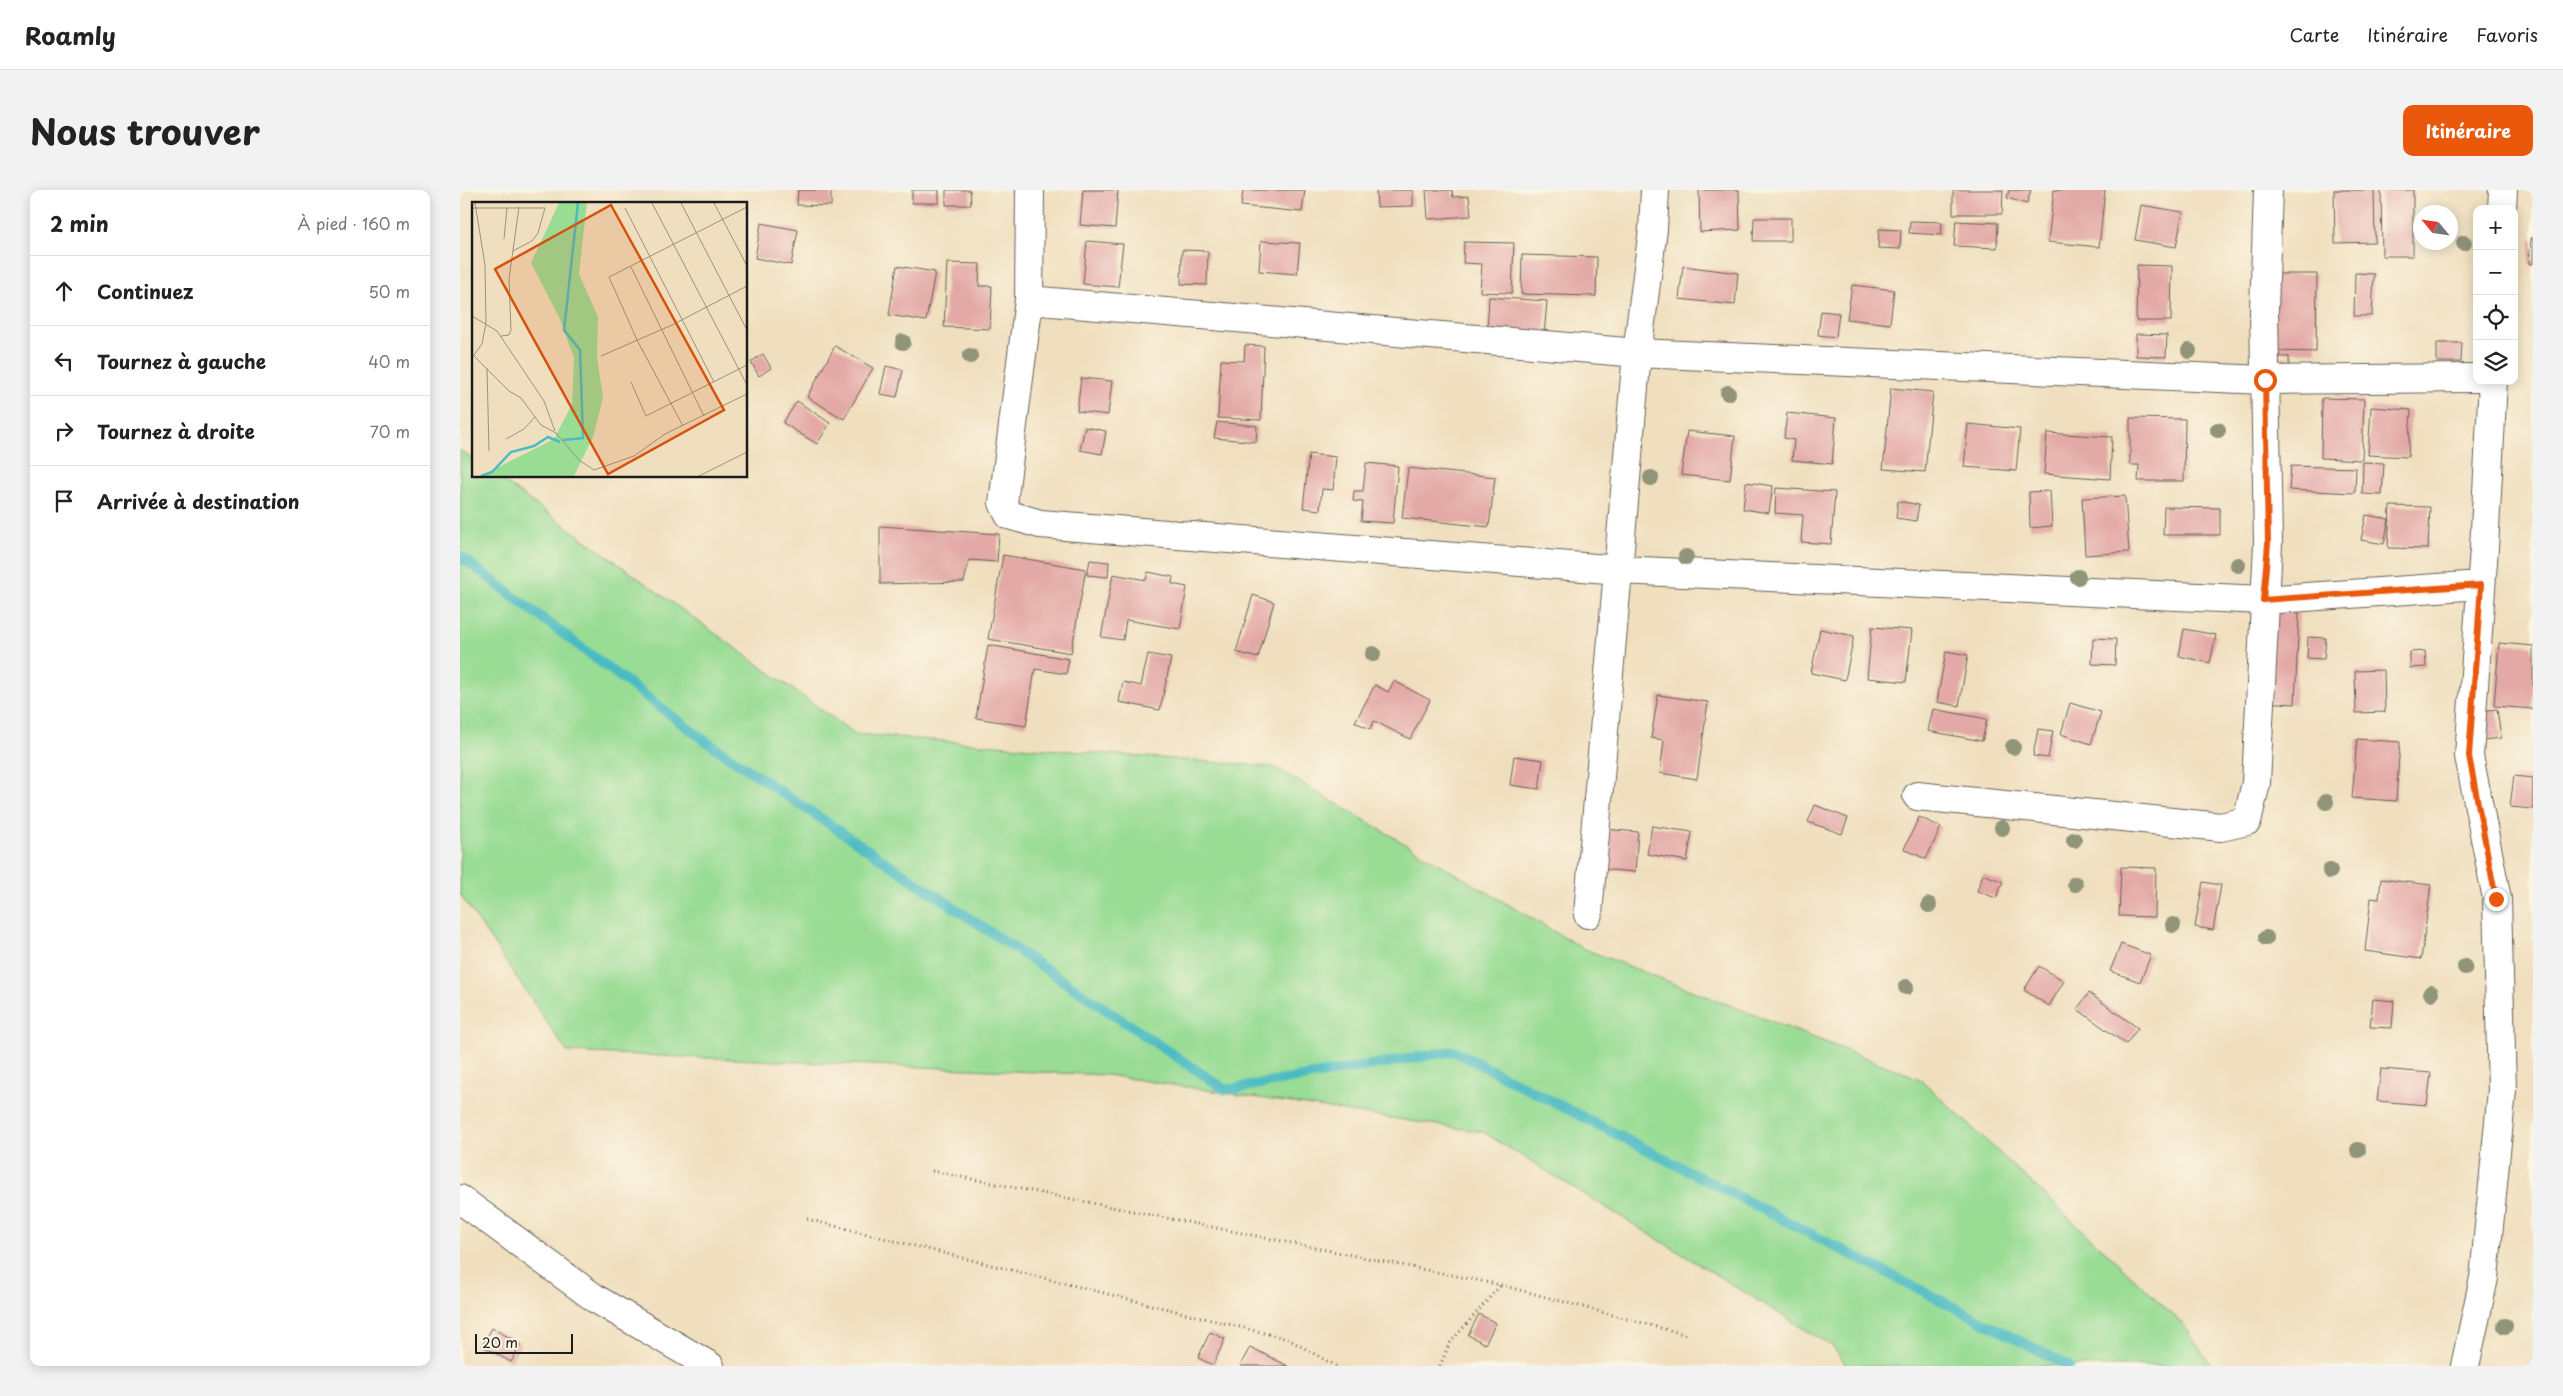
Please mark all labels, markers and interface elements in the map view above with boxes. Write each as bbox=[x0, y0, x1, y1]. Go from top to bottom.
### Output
text: Roamly bbox=[25, 17, 116, 53]
text: Carte bbox=[2289, 21, 2339, 48]
text: Itinéraire bbox=[2367, 21, 2448, 48]
text: Favoris bbox=[2476, 21, 2538, 48]
text: Nous trouver bbox=[30, 104, 260, 157]
button: Itinéraire bbox=[2403, 105, 2533, 156]
inset map bbox=[472, 202, 748, 478]
north arrow bbox=[2413, 205, 2458, 250]
map controls bbox=[2473, 205, 2518, 385]
button: + bbox=[2473, 205, 2518, 250]
text: 2 min bbox=[50, 207, 109, 239]
text: À pied · 160 m bbox=[298, 211, 410, 235]
button: − bbox=[2473, 250, 2518, 295]
icon: ahead bbox=[50, 277, 78, 305]
text: Continuez bbox=[97, 277, 194, 305]
text: 50 m bbox=[369, 279, 410, 303]
button: locate bbox=[2473, 295, 2518, 340]
button: layers bbox=[2473, 340, 2518, 385]
icon: left bbox=[50, 347, 78, 375]
text: Tournez à gauche bbox=[97, 347, 266, 375]
text: 40 m bbox=[368, 349, 410, 373]
route start bbox=[2254, 369, 2277, 392]
icon: right bbox=[50, 417, 78, 445]
text: Tournez à droite bbox=[97, 417, 255, 445]
text: 70 m bbox=[370, 419, 410, 443]
icon: arrive bbox=[50, 487, 78, 515]
text: Arrivée à destination bbox=[97, 487, 300, 515]
route end bbox=[2485, 888, 2508, 911]
scale bar bbox=[475, 1331, 572, 1354]
text: 20 m bbox=[482, 1332, 518, 1353]

